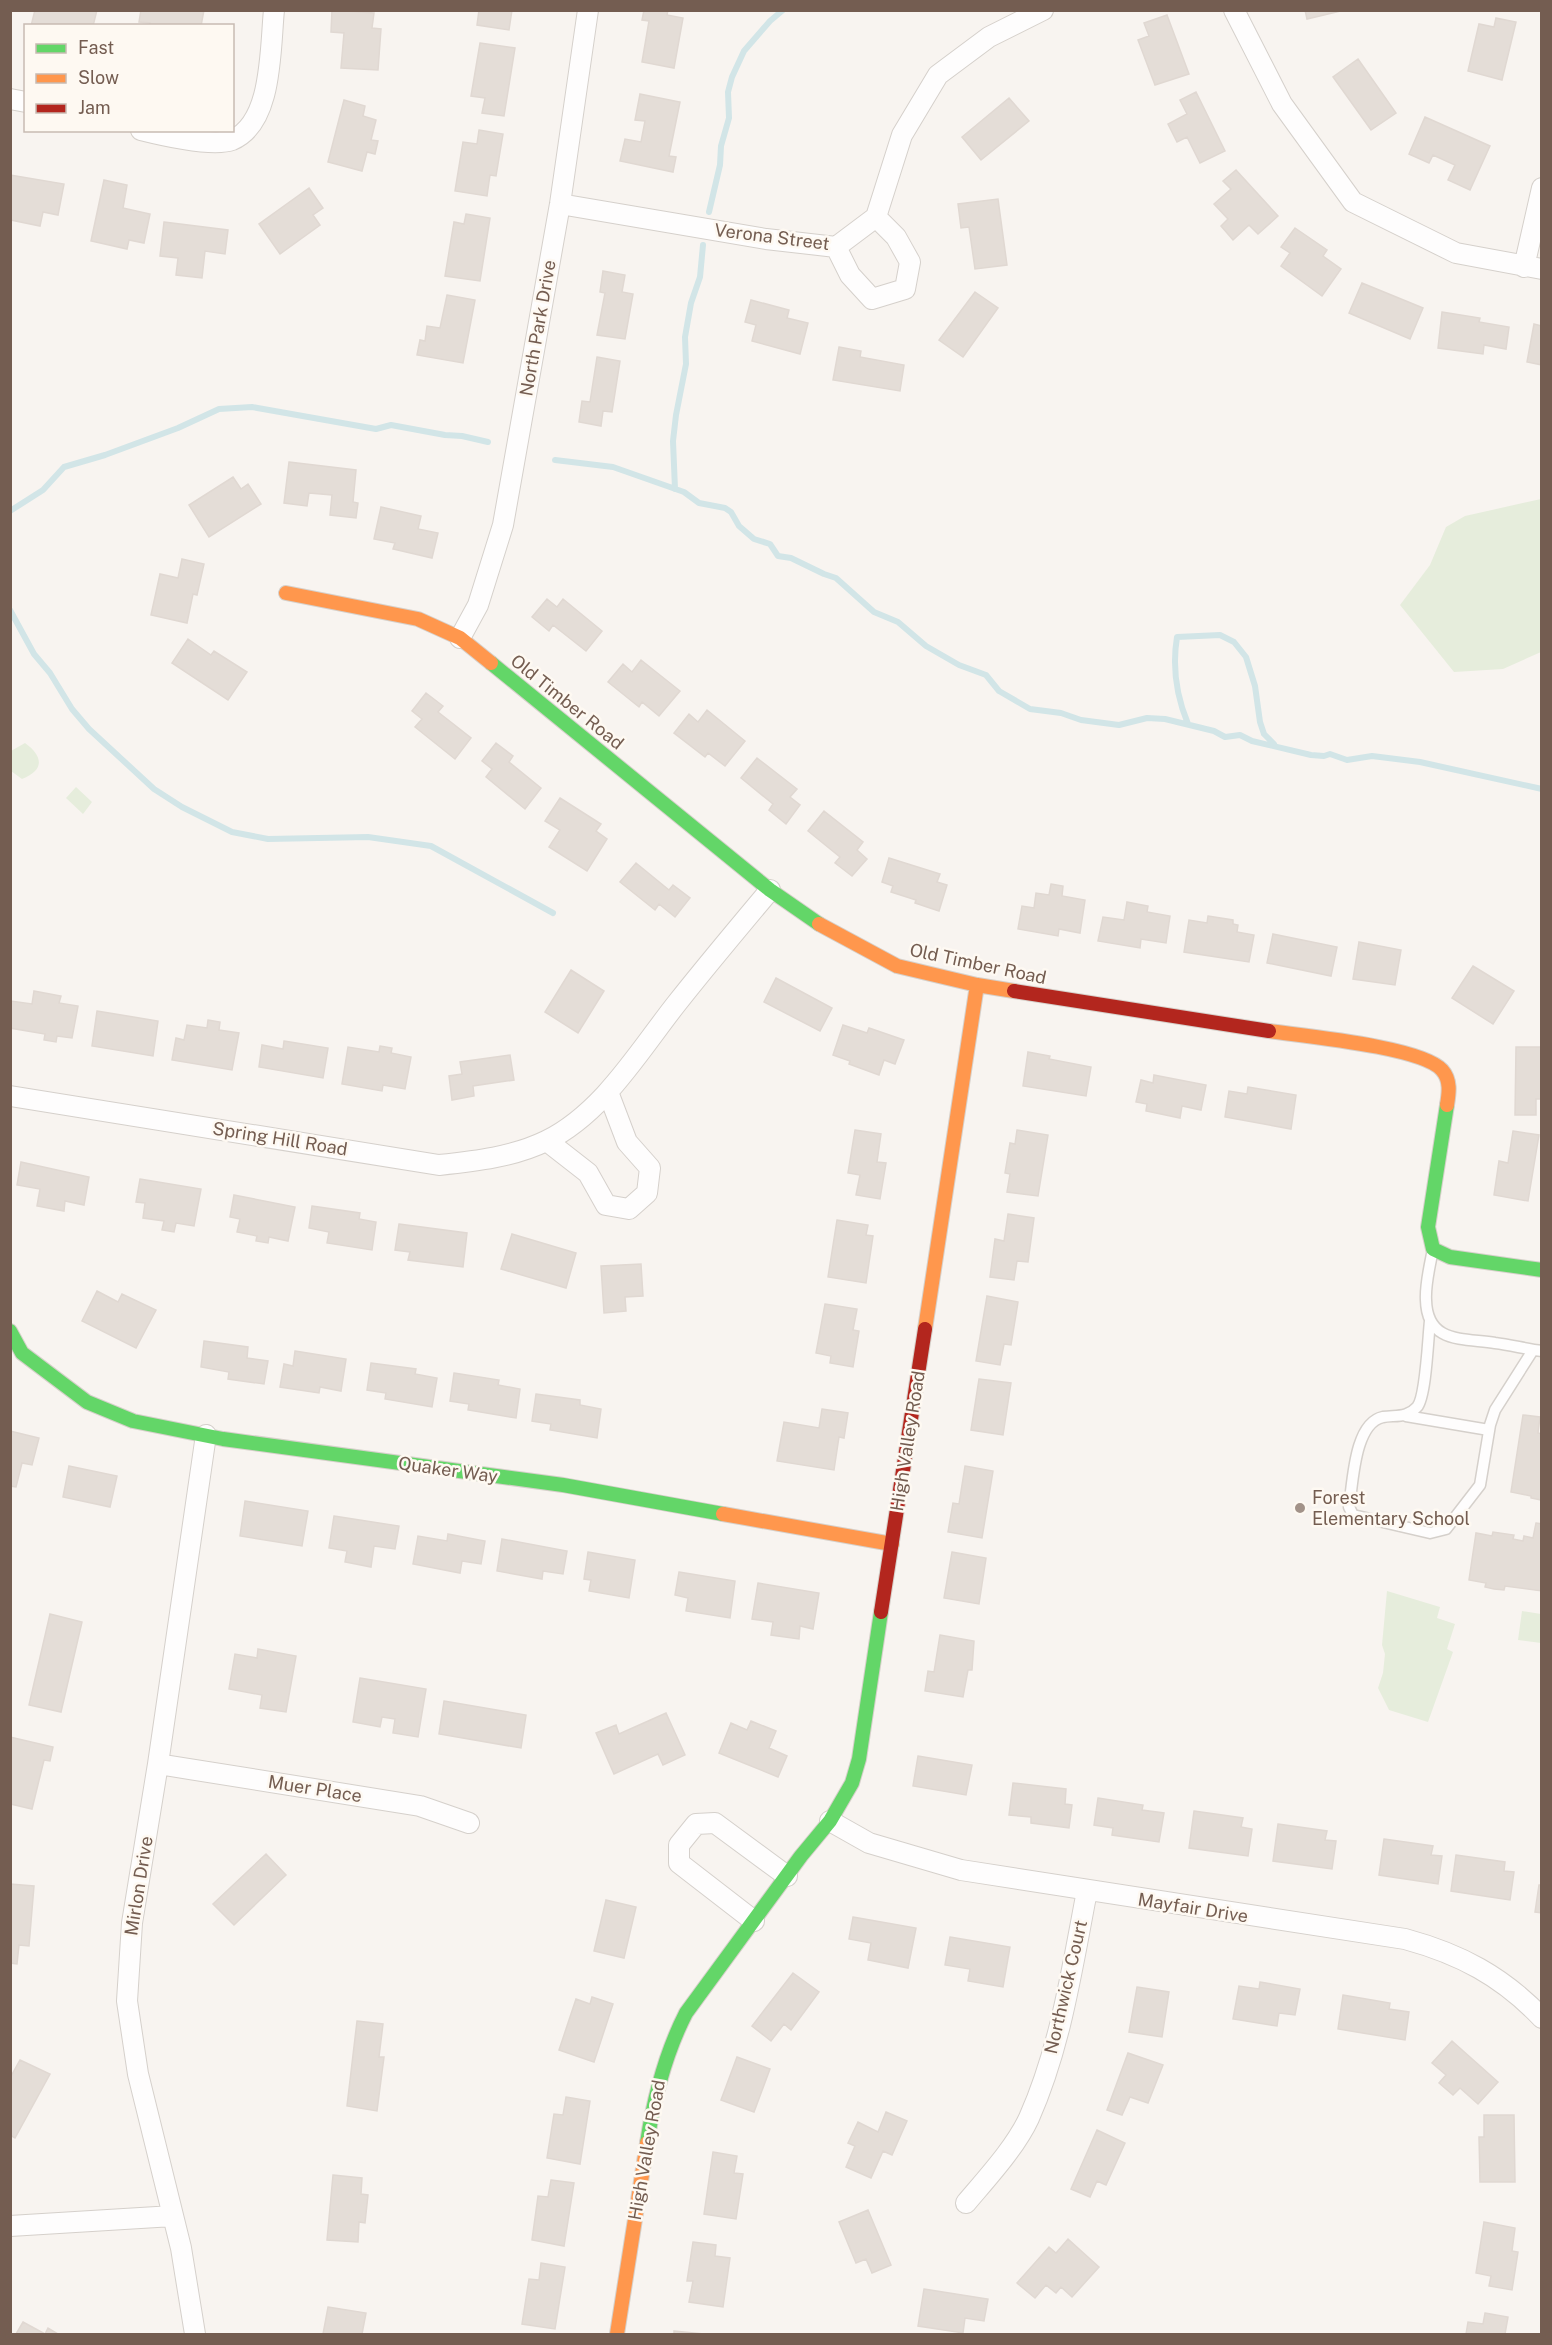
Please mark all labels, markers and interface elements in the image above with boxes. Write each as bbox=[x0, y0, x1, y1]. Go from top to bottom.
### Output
legend bbox=[24, 24, 234, 132]
text: Fast bbox=[78, 37, 114, 58]
text: Slow bbox=[78, 67, 119, 88]
text: Jam bbox=[78, 97, 111, 118]
street label: Verona Street bbox=[713, 219, 831, 254]
street label: North Park Drive bbox=[515, 258, 560, 398]
street label: Old Timber Road bbox=[507, 650, 628, 754]
street label: Old Timber Road bbox=[908, 939, 1048, 988]
street label: Spring Hill Road bbox=[211, 1117, 349, 1160]
street label: High Valley Road bbox=[886, 1369, 929, 1513]
street label: Quaker Way bbox=[397, 1452, 500, 1487]
place label: Forest Elementary School bbox=[1312, 1487, 1470, 1529]
marker: Forest Elementary School bbox=[1293, 1501, 1307, 1515]
street label: Muer Place bbox=[267, 1771, 363, 1806]
street label: Mirlon Drive bbox=[120, 1835, 157, 1937]
street label: Mayfair Drive bbox=[1136, 1888, 1250, 1927]
street label: Northwick Court bbox=[1040, 1918, 1091, 2056]
street label: High Valley Road bbox=[624, 2078, 669, 2222]

